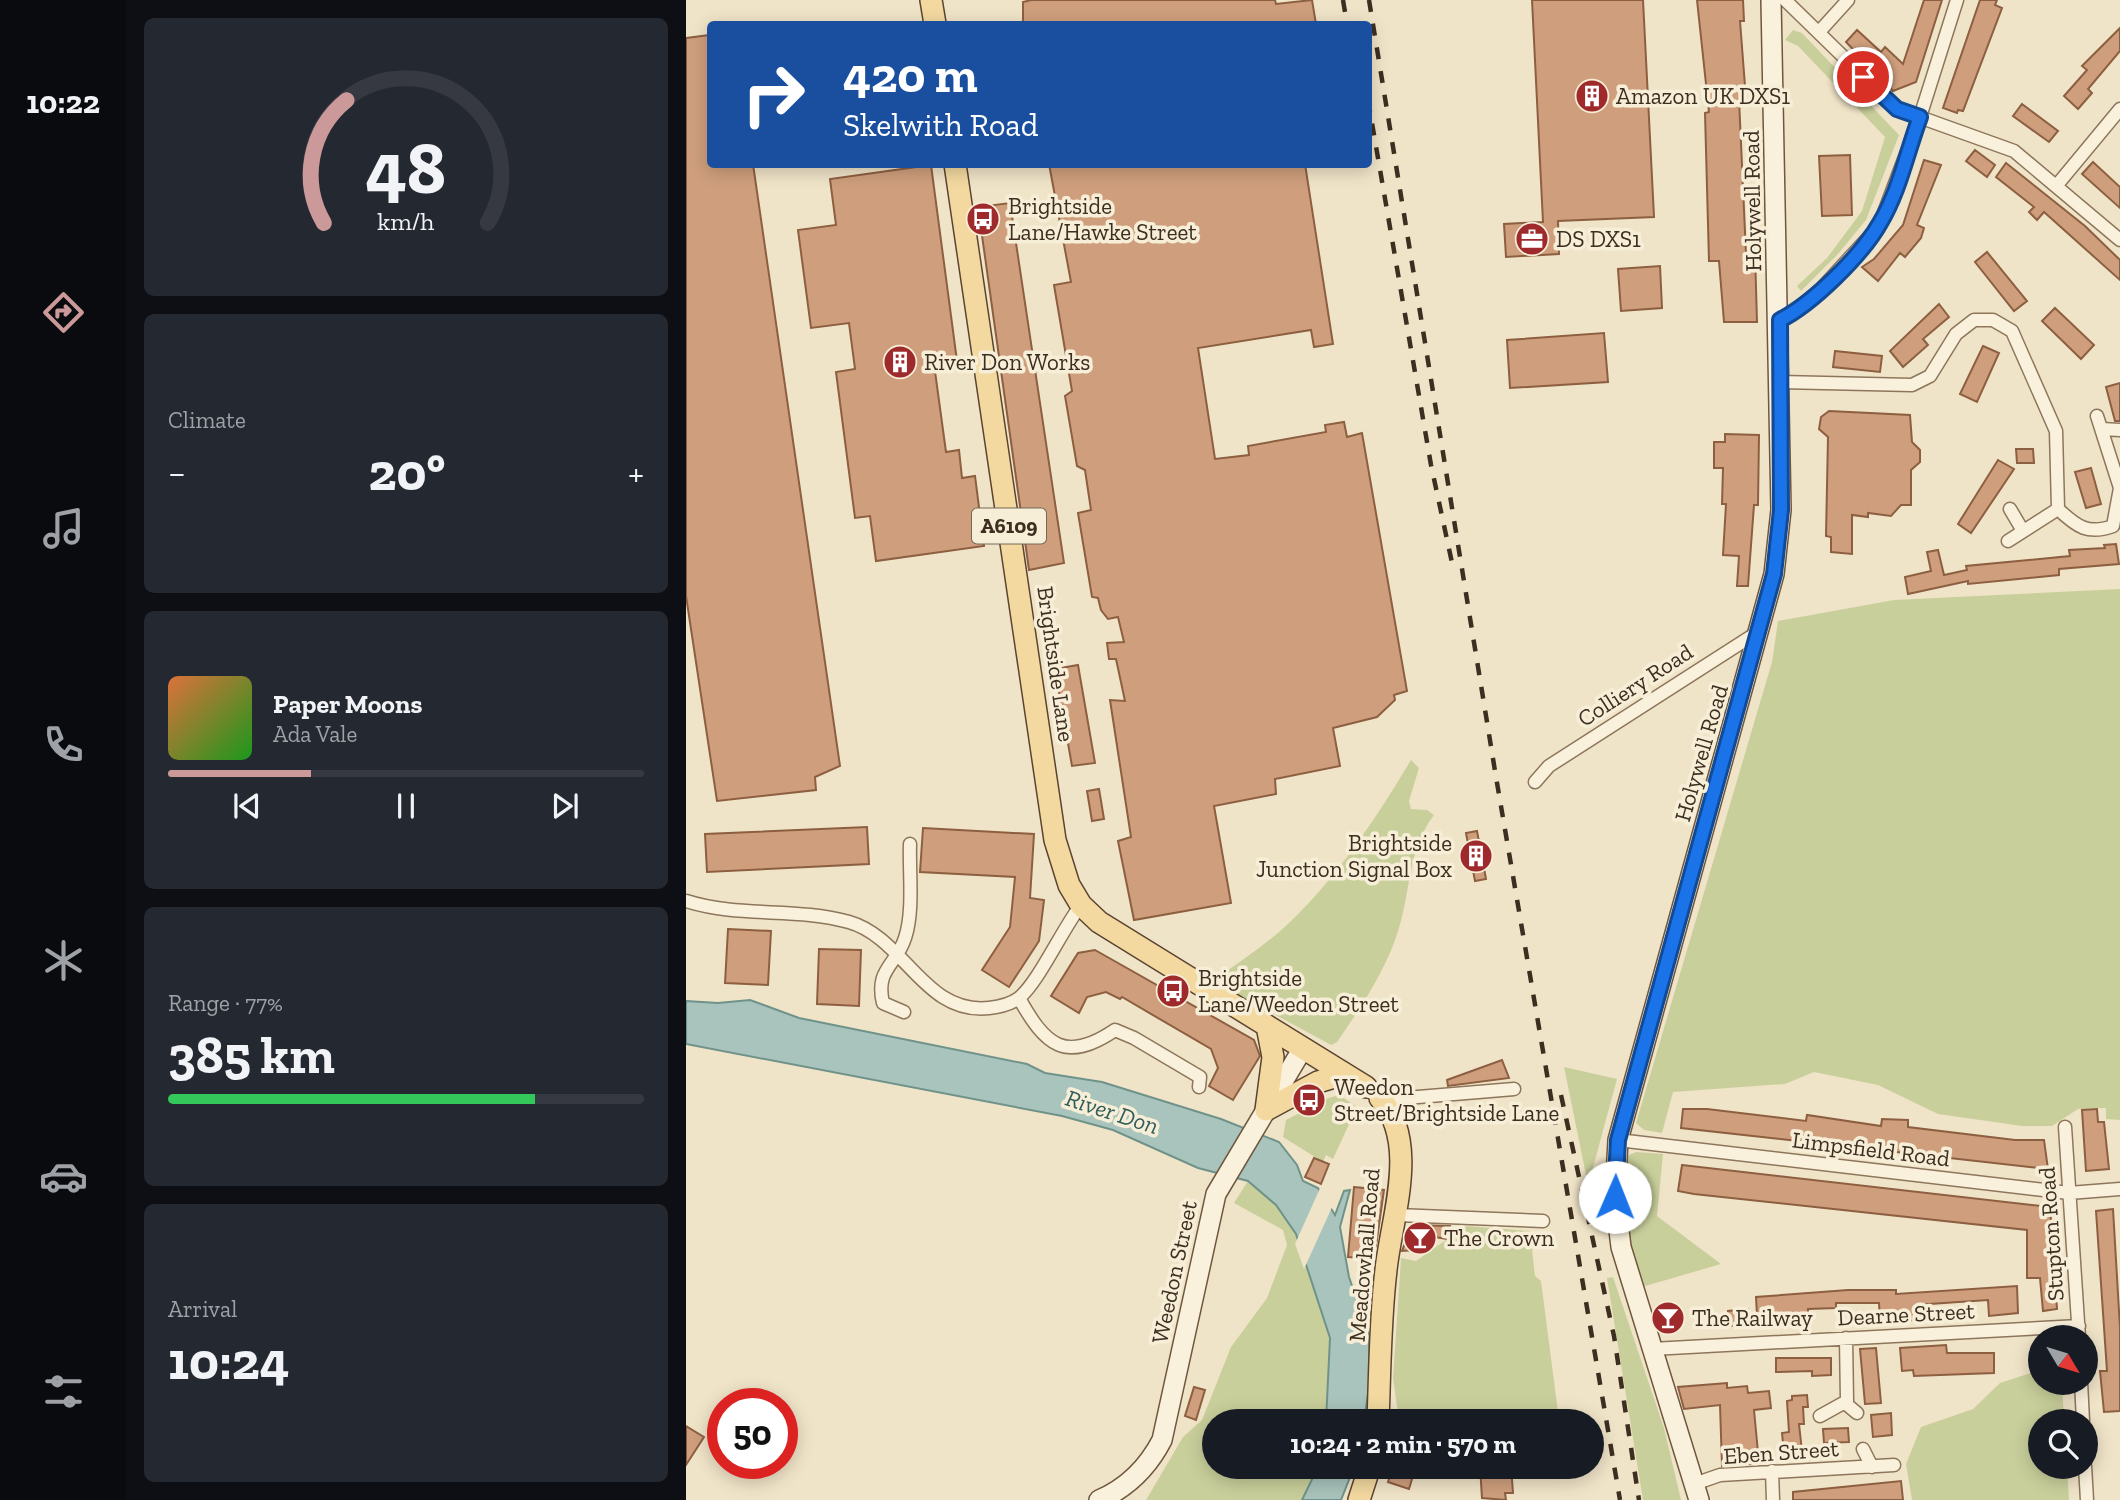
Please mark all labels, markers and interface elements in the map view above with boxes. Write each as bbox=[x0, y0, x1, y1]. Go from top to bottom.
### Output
text: 420 m bbox=[843, 46, 978, 105]
pin bbox=[1833, 47, 1893, 107]
icon: right bbox=[728, 49, 819, 140]
icon: arrive bbox=[1844, 58, 1882, 96]
building icon: Amazon UK DXS1 bbox=[1573, 77, 1611, 115]
place label: Amazon UK DXS1 bbox=[1616, 82, 1790, 110]
text: 10:22 bbox=[26, 83, 100, 121]
text: Skelwith Road bbox=[843, 106, 1038, 144]
text: 48 bbox=[366, 125, 446, 213]
street label: Holywell Road bbox=[1737, 130, 1767, 272]
place label: Brightside Lane/Hawke Street bbox=[1008, 192, 1197, 246]
bus stop icon: Brightside Lane/Hawke Street bbox=[964, 200, 1002, 238]
text: km/h bbox=[377, 206, 435, 236]
office icon: DS DXS1 bbox=[1513, 220, 1551, 258]
place label: DS DXS1 bbox=[1556, 225, 1641, 253]
icon: directions bbox=[39, 288, 88, 337]
building icon: River Don Works bbox=[881, 343, 919, 381]
place label: River Don Works bbox=[924, 348, 1090, 376]
text: Climate bbox=[168, 406, 246, 434]
text: 20° bbox=[369, 441, 445, 503]
text: − bbox=[168, 450, 186, 496]
text: + bbox=[628, 450, 644, 496]
icon: music bbox=[39, 504, 88, 553]
road number: A6109 bbox=[972, 508, 1046, 544]
street label: Brightside Lane bbox=[1031, 584, 1081, 744]
street label: Colliery Road bbox=[1572, 637, 1698, 733]
street label: Holywell Road bbox=[1668, 681, 1734, 825]
text: Paper Moons bbox=[273, 688, 422, 720]
icon: phone bbox=[39, 720, 88, 769]
text: Ada Vale bbox=[273, 720, 357, 748]
icon: previous bbox=[228, 787, 266, 825]
icon: pause bbox=[387, 787, 425, 825]
icon: next bbox=[546, 787, 584, 825]
place label: Brightside Junction Signal Box bbox=[1256, 829, 1452, 883]
building icon: Brightside Junction Signal Box bbox=[1457, 837, 1495, 875]
icon: climate bbox=[39, 936, 88, 985]
place label: Brightside Lane/Weedon Street bbox=[1198, 964, 1399, 1018]
bus stop icon: Brightside Lane/Weedon Street bbox=[1154, 972, 1192, 1010]
text: Range · 77% bbox=[168, 989, 283, 1017]
text: 385 km bbox=[168, 1024, 335, 1086]
place label: Weedon Street/Brightside Lane bbox=[1334, 1073, 1559, 1127]
bus stop icon: Weedon Street/Brightside Lane bbox=[1290, 1081, 1328, 1119]
water label: River Don bbox=[1062, 1083, 1162, 1140]
street label: Limpsfield Road bbox=[1790, 1125, 1952, 1173]
icon: car bbox=[39, 1152, 88, 1201]
position arrow bbox=[1578, 1160, 1652, 1234]
street label: Stupton Road bbox=[2032, 1166, 2070, 1302]
street label: Meadowhall Road bbox=[1342, 1167, 1386, 1343]
street label: Weedon Street bbox=[1145, 1197, 1203, 1346]
bar icon: The Crown bbox=[1401, 1219, 1439, 1257]
place label: The Crown bbox=[1444, 1224, 1554, 1252]
text: Arrival bbox=[168, 1295, 237, 1323]
street label: Dearne Street bbox=[1837, 1296, 1976, 1332]
bar icon: The Railway bbox=[1649, 1299, 1687, 1337]
place label: The Railway bbox=[1692, 1304, 1813, 1332]
north arrow bbox=[2028, 1325, 2098, 1395]
map controls bbox=[2028, 1325, 2098, 1479]
text: 10:24 bbox=[168, 1330, 289, 1392]
icon: filters bbox=[39, 1367, 88, 1416]
speed limit sign: 50 bbox=[707, 1388, 798, 1479]
button: search bbox=[2028, 1409, 2098, 1479]
text: 10:24 · 2 min · 570 m bbox=[1290, 1428, 1516, 1460]
street label: Eben Street bbox=[1722, 1434, 1840, 1470]

